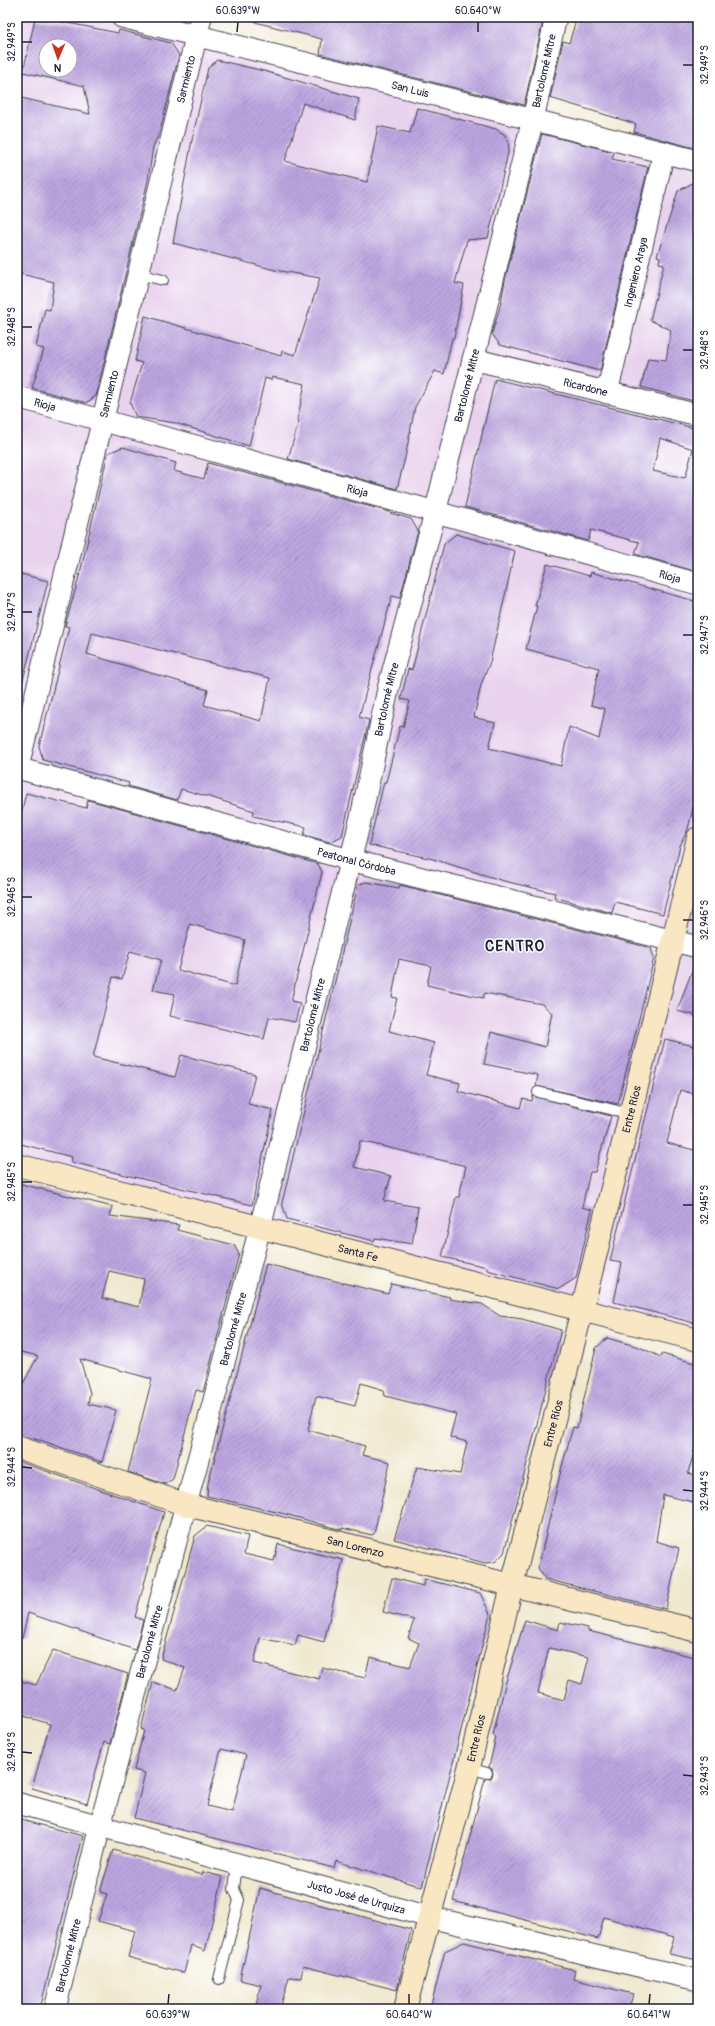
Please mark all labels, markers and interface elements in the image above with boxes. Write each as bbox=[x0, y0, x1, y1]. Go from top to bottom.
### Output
text: 60.639°W bbox=[216, 5, 261, 17]
text: 60.640°W bbox=[455, 5, 502, 17]
text: 32.949°S bbox=[6, 22, 18, 62]
street label: Bartolomé Mitre bbox=[529, 32, 559, 109]
north arrow bbox=[38, 38, 78, 78]
text: 32.949°S bbox=[699, 45, 711, 85]
street label: Sarmiento bbox=[174, 54, 198, 105]
text: N bbox=[53, 61, 62, 74]
street label: San Luis bbox=[390, 78, 430, 100]
street label: Ingeniero Araya bbox=[621, 236, 650, 309]
text: 32.948°S bbox=[6, 307, 18, 347]
text: 32.948°S bbox=[699, 330, 711, 370]
street label: Bartolomé Mitre bbox=[451, 347, 482, 424]
street label: Sarmiento bbox=[97, 369, 121, 419]
street label: Ricardone bbox=[562, 375, 610, 399]
street label: Rioja bbox=[33, 396, 57, 414]
street label: Rioja bbox=[345, 481, 370, 500]
street label: Rioja bbox=[658, 567, 682, 585]
text: 32.947°S bbox=[6, 592, 18, 632]
text: 32.947°S bbox=[699, 615, 711, 655]
street label: Bartolomé Mitre bbox=[372, 661, 401, 738]
street label: Peatonal Córdoba bbox=[315, 845, 397, 878]
text: 32.946°S bbox=[6, 877, 18, 917]
text: 32.946°S bbox=[699, 900, 711, 940]
district label: CENTRO bbox=[485, 937, 545, 956]
street label: Bartolomé Mitre bbox=[297, 976, 328, 1053]
street label: Entre Ríos bbox=[619, 1084, 643, 1134]
text: 32.945°S bbox=[6, 1162, 18, 1202]
text: 32.945°S bbox=[699, 1185, 711, 1225]
street label: Santa Fe bbox=[336, 1241, 380, 1264]
street label: Bartolomé Mitre bbox=[217, 1290, 249, 1367]
street label: Entre Ríos bbox=[541, 1398, 565, 1448]
text: 32.944°S bbox=[6, 1447, 18, 1487]
text: 32.944°S bbox=[699, 1471, 711, 1511]
street label: San Lorenzo bbox=[325, 1533, 386, 1560]
street label: Bartolomé Mitre bbox=[133, 1603, 165, 1680]
street label: Entre Ríos bbox=[464, 1713, 488, 1763]
text: 32.943°S bbox=[6, 1732, 18, 1772]
text: 32.943°S bbox=[699, 1756, 711, 1796]
street label: Justo José de Urquiza bbox=[306, 1877, 407, 1917]
street label: Bartolomé Mitre bbox=[53, 1917, 84, 1994]
text: 60.639°W bbox=[146, 2009, 191, 2021]
text: 60.640°W bbox=[386, 2009, 433, 2021]
text: 60.641°W bbox=[627, 2009, 671, 2021]

